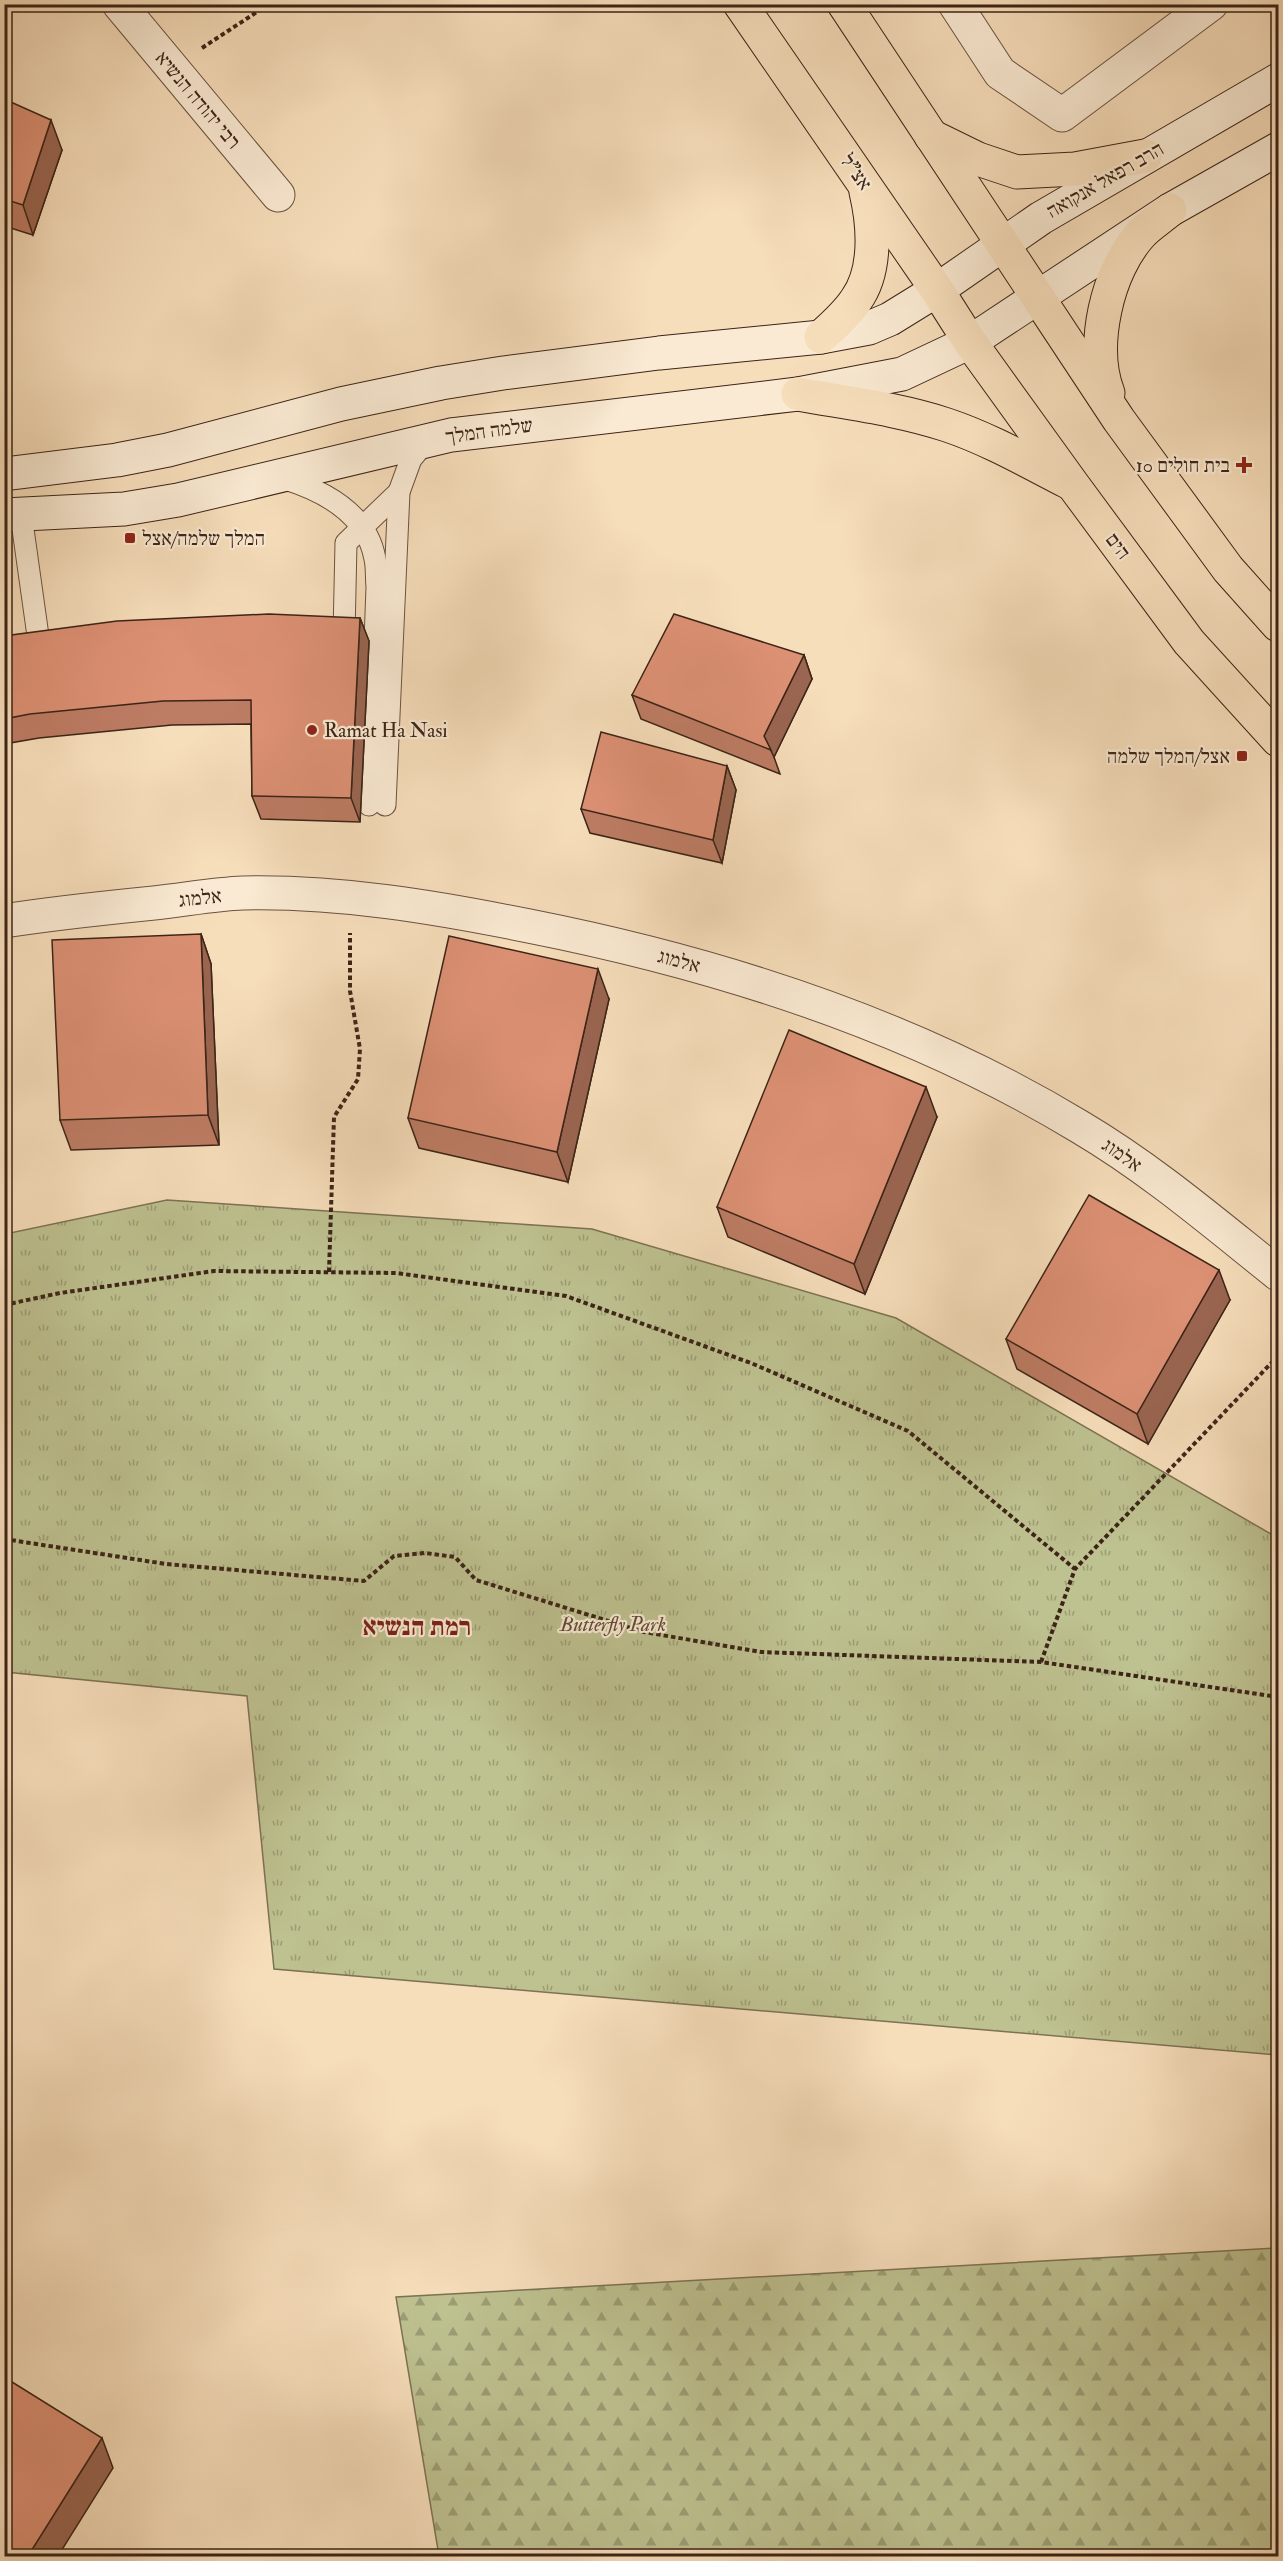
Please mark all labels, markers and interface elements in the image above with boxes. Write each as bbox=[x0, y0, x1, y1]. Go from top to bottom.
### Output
street label: רבי יהודה הנשיא bbox=[150, 46, 246, 154]
street label: הרב רפאל אנקואה bbox=[1042, 136, 1168, 224]
street label: אצ"ל bbox=[835, 149, 877, 195]
street label: שלמה המלך bbox=[444, 412, 534, 450]
place label: בית חולים 10 bbox=[1136, 453, 1230, 478]
marker: בית חולים 10 bbox=[1235, 456, 1253, 474]
place label: המלך שלמה/אצל bbox=[142, 526, 265, 551]
street label: הים bbox=[1100, 528, 1136, 564]
marker: המלך שלמה/אצל bbox=[123, 531, 137, 545]
place label: Ramat Ha Nasi bbox=[324, 718, 448, 743]
marker: Ramat Ha Nasi bbox=[305, 723, 319, 737]
place label: אצל/המלך שלמה bbox=[1107, 744, 1230, 769]
marker: אצל/המלך שלמה bbox=[1235, 749, 1249, 763]
street label: אלמוג bbox=[177, 883, 223, 913]
street label: אלמוג bbox=[655, 943, 703, 979]
street label: אלמוג bbox=[1097, 1132, 1147, 1178]
district label: רמת הנשיא bbox=[363, 1611, 471, 1643]
park label: Butterfly Park bbox=[559, 1612, 666, 1637]

